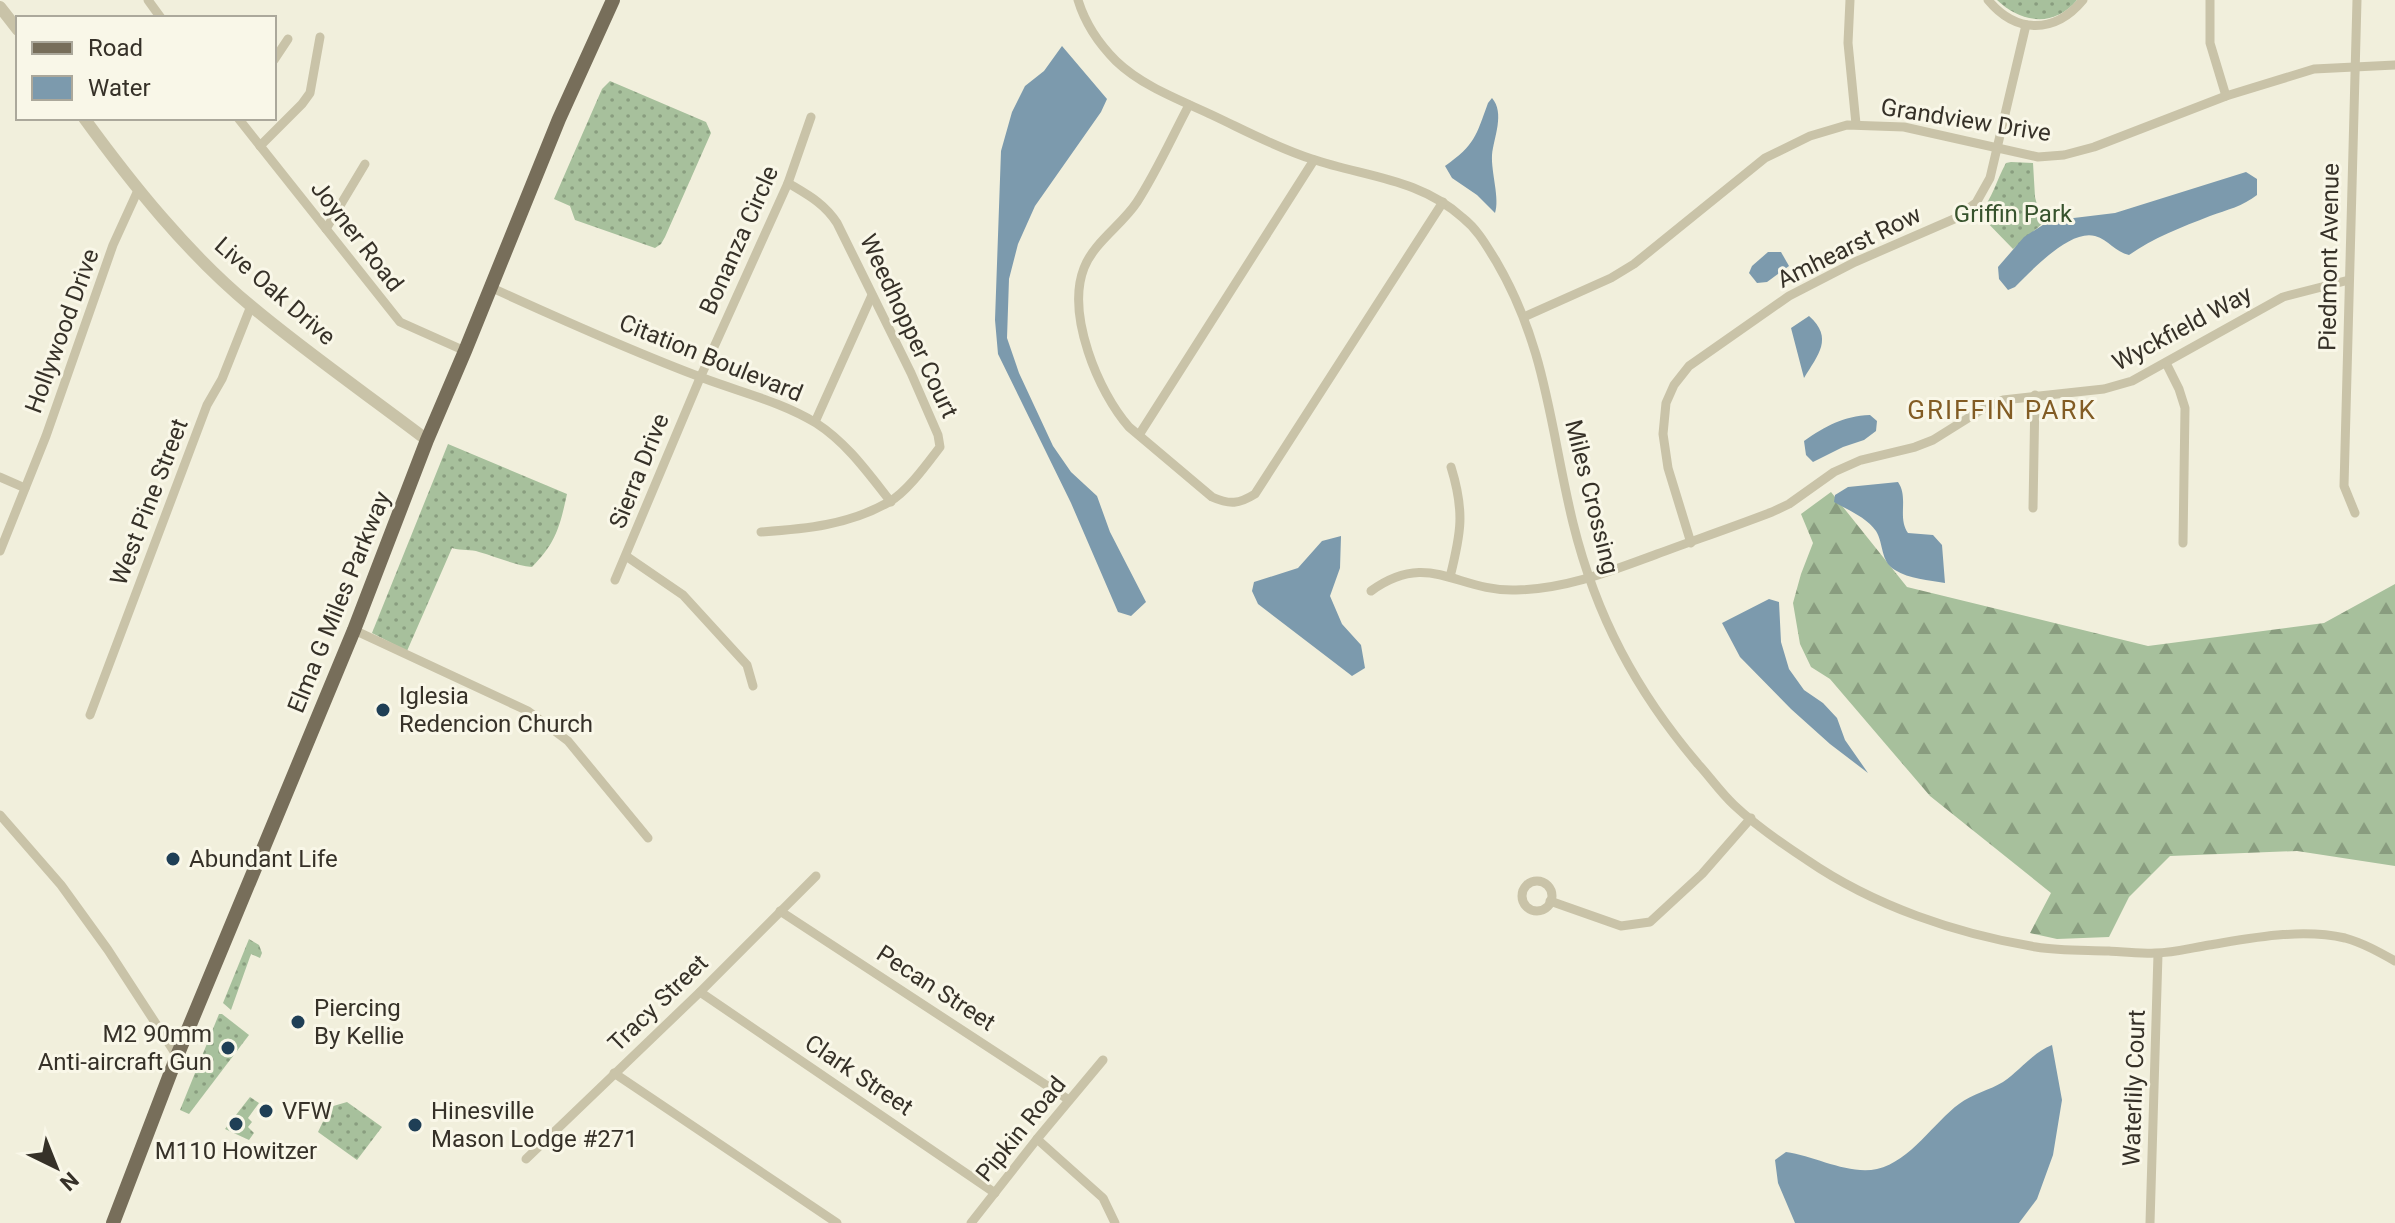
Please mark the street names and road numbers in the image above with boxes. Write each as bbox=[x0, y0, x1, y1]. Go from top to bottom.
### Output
street label: Grandview Drive bbox=[1879, 93, 2053, 147]
street label: Bonanza Circle bbox=[694, 161, 784, 319]
street label: Piedmont Avenue bbox=[2313, 163, 2345, 351]
street label: Joyner Road bbox=[305, 175, 409, 297]
street label: Amhearst Row bbox=[1773, 200, 1925, 294]
street label: Weedhopper Court bbox=[854, 230, 964, 423]
street label: Live Oak Drive bbox=[209, 231, 341, 351]
street label: Hollywood Drive bbox=[19, 245, 105, 417]
street label: Wyckfield Way bbox=[2108, 279, 2257, 376]
street label: Citation Boulevard bbox=[615, 308, 807, 408]
street label: Sierra Drive bbox=[603, 409, 675, 533]
street label: West Pine Street bbox=[104, 415, 194, 589]
street label: Miles Crossing bbox=[1559, 417, 1625, 577]
street label: Elma G Miles Parkway bbox=[282, 487, 396, 717]
street label: Pecan Street bbox=[871, 939, 1001, 1037]
street label: Tracy Street bbox=[602, 949, 714, 1057]
street label: Waterlily Court bbox=[2117, 1009, 2151, 1167]
street label: Clark Street bbox=[800, 1029, 918, 1121]
street label: Pipkin Road bbox=[970, 1071, 1072, 1187]

